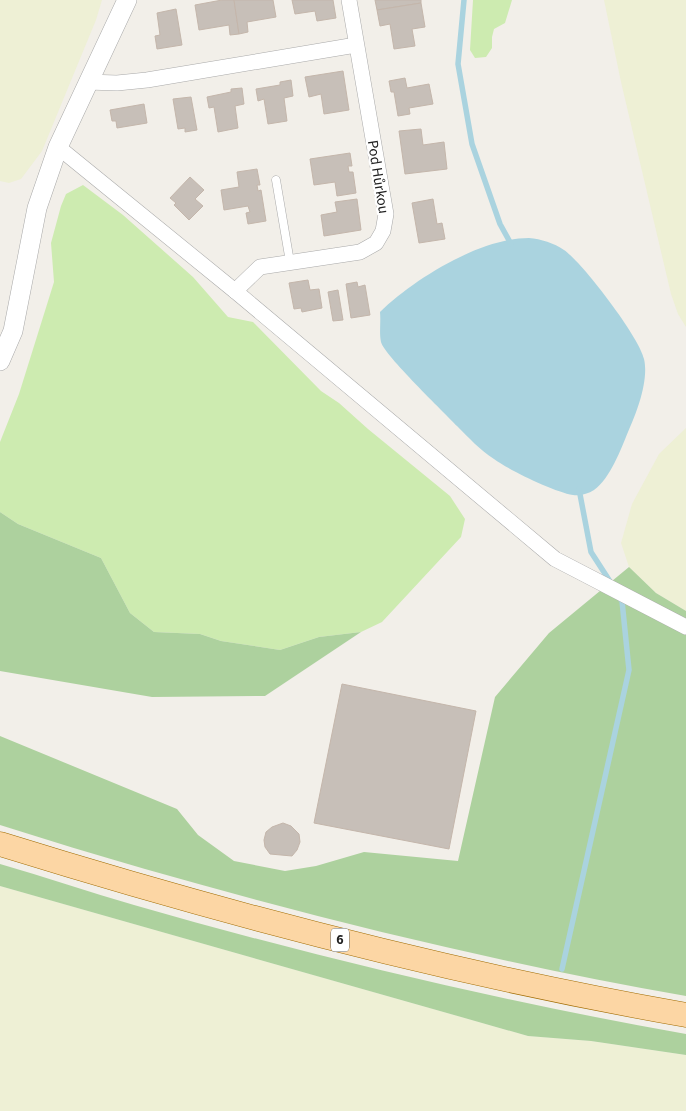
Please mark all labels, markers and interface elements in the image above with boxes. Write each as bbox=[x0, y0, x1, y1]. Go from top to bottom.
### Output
street label: Pod Hůrkou bbox=[362, 139, 394, 215]
road number: 6 bbox=[331, 928, 349, 952]

